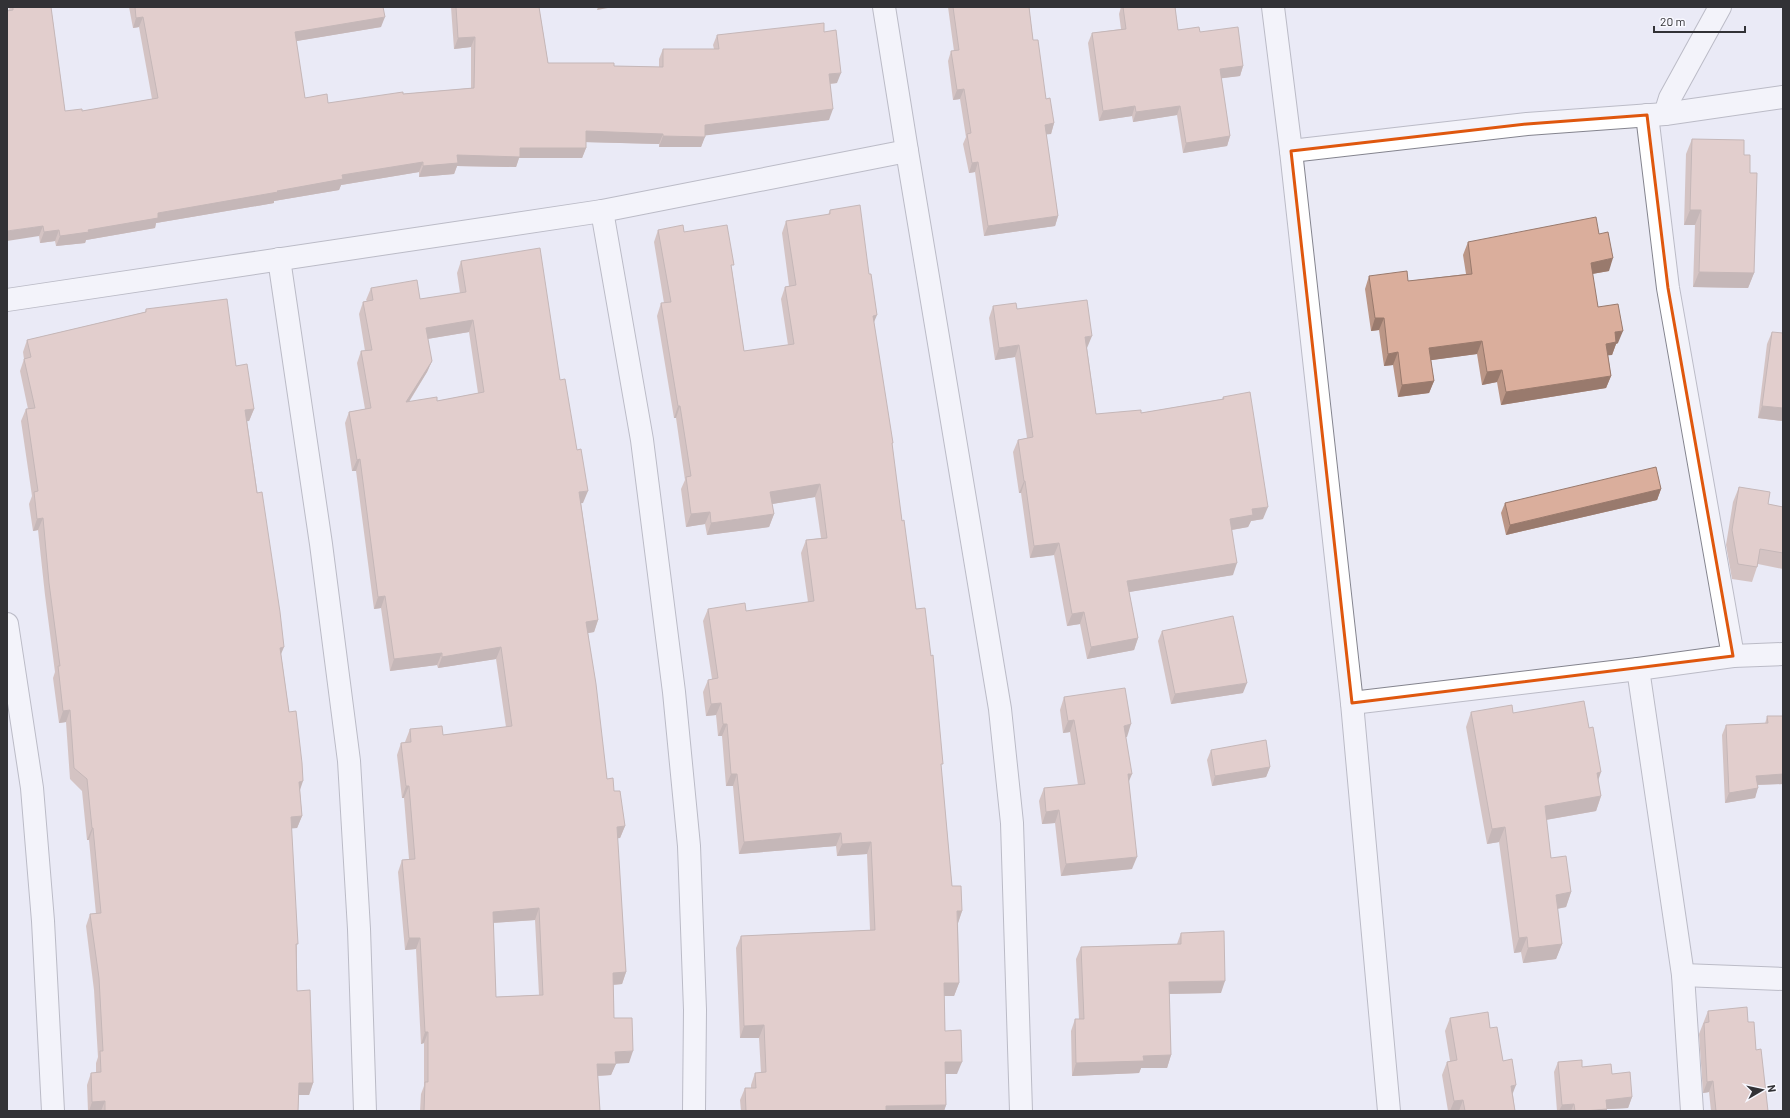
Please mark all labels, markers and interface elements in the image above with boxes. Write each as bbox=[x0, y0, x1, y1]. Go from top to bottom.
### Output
scale bar bbox=[1654, 8, 1745, 34]
text: 20 m bbox=[1660, 14, 1686, 28]
north arrow bbox=[1742, 1070, 1782, 1110]
text: N bbox=[1765, 1084, 1779, 1093]

